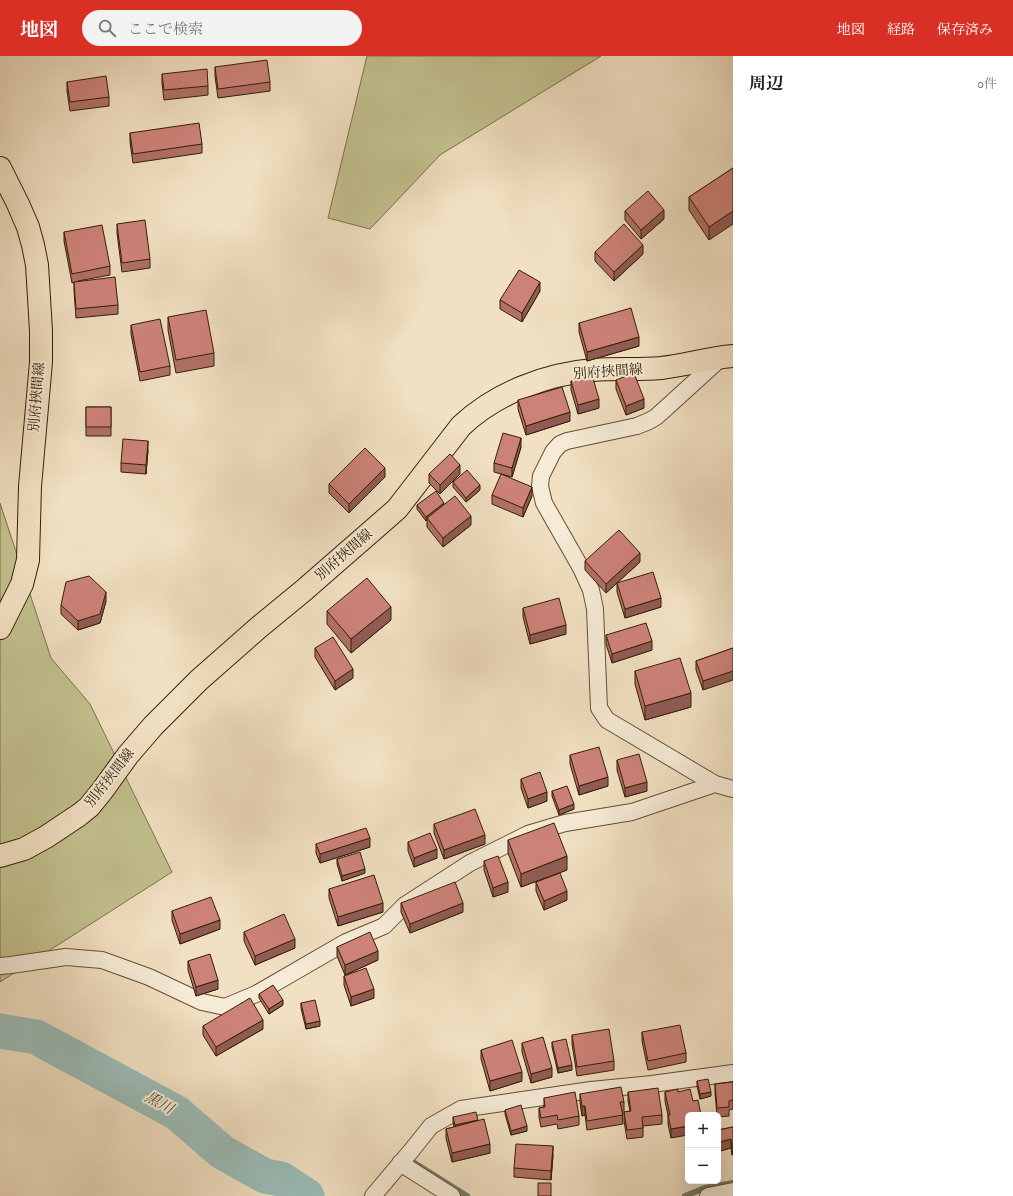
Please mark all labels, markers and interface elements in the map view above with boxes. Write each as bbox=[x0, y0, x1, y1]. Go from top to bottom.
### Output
search box bbox=[82, 10, 362, 46]
icon: search bbox=[96, 17, 118, 39]
text: 地図 bbox=[20, 19, 58, 42]
text: ここで検索 bbox=[128, 20, 203, 39]
text: 地図 bbox=[837, 21, 865, 39]
text: 経路 bbox=[887, 21, 915, 39]
text: 保存済み bbox=[937, 21, 993, 39]
text: 周辺 bbox=[749, 73, 783, 95]
text: 0件 bbox=[977, 76, 997, 92]
street label: 別府挾間線 bbox=[25, 361, 49, 433]
street label: 別府挾間線 bbox=[572, 361, 644, 383]
street label: 別府挾間線 bbox=[312, 525, 376, 585]
street label: 別府挾間線 bbox=[81, 745, 139, 811]
water label: 黒川 bbox=[141, 1087, 178, 1120]
map controls bbox=[685, 1112, 721, 1184]
button: + bbox=[685, 1112, 721, 1148]
button: − bbox=[685, 1148, 721, 1184]

